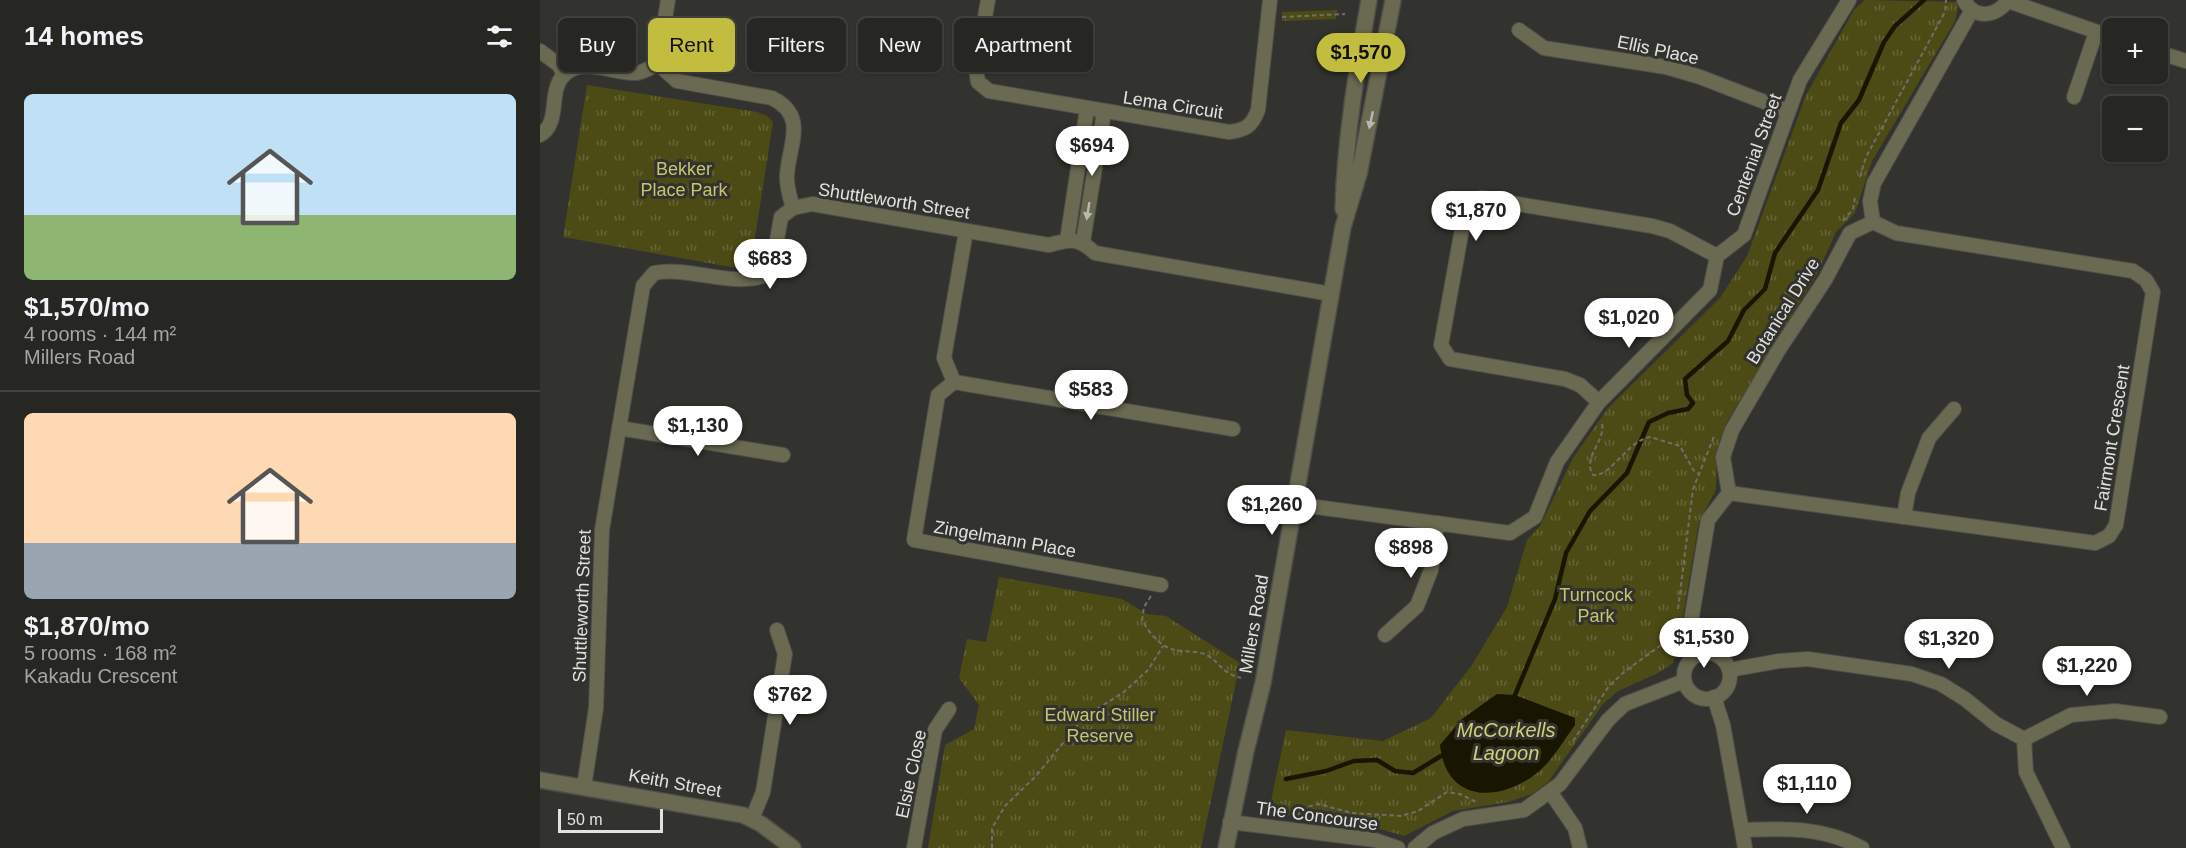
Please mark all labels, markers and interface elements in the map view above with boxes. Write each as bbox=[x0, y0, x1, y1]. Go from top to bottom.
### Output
chip: Buy bbox=[558, 18, 636, 72]
chip: Rent bbox=[648, 18, 735, 72]
chip: Filters bbox=[747, 18, 846, 72]
chip: New bbox=[858, 18, 942, 72]
chip: Apartment bbox=[954, 18, 1093, 72]
map controls bbox=[2102, 18, 2168, 162]
button: + bbox=[2102, 18, 2168, 84]
icon: filters bbox=[483, 20, 516, 53]
text: 14 homes bbox=[24, 21, 144, 51]
street label: Ellis Place bbox=[1615, 32, 1701, 68]
pin: $1,570 bbox=[1312, 33, 1410, 84]
text: $1,570 bbox=[1330, 41, 1392, 63]
street label: Lema Circuit bbox=[1122, 87, 1224, 123]
street label: Centenial Street bbox=[1723, 91, 1785, 219]
button: − bbox=[2102, 96, 2168, 162]
one-way arrow bbox=[1366, 110, 1375, 129]
pin: $694 bbox=[1056, 126, 1128, 177]
icon: home bbox=[216, 133, 324, 241]
text: $694 bbox=[1070, 134, 1114, 156]
park label: Bekker Place Park bbox=[640, 159, 729, 200]
street label: Shuttleworth Street bbox=[817, 179, 971, 223]
pin: $1,870 bbox=[1427, 191, 1525, 242]
text: $1,870 bbox=[1445, 199, 1507, 221]
one-way arrow bbox=[1083, 202, 1092, 221]
pin: $683 bbox=[734, 239, 806, 290]
text: $683 bbox=[748, 247, 792, 269]
street label: Botanical Drive bbox=[1742, 254, 1824, 368]
text: $1,570/mo bbox=[24, 292, 150, 322]
pin: $1,020 bbox=[1580, 298, 1678, 349]
text: $1,020 bbox=[1598, 306, 1660, 328]
text: 4 rooms · 144 m² bbox=[24, 323, 176, 345]
text: Millers Road bbox=[24, 346, 135, 368]
street label: Fairmont Crescent bbox=[2091, 363, 2133, 513]
pin: $583 bbox=[1055, 370, 1127, 421]
text: $583 bbox=[1069, 378, 1113, 400]
pin: $1,130 bbox=[649, 406, 747, 457]
text: $1,130 bbox=[667, 414, 729, 436]
icon: home bbox=[216, 452, 324, 560]
pin: $1,260 bbox=[1223, 485, 1321, 536]
text: $1,260 bbox=[1241, 493, 1303, 515]
street label: Zingelmann Place bbox=[932, 517, 1078, 561]
pin: $898 bbox=[1375, 528, 1447, 579]
street label: Shuttleworth Street bbox=[569, 529, 595, 683]
text: $898 bbox=[1389, 536, 1433, 558]
street label: Millers Road bbox=[1235, 573, 1273, 675]
park label: Turncock Park bbox=[1559, 585, 1634, 626]
text: $1,870/mo bbox=[24, 611, 150, 641]
pin: $1,530 bbox=[1655, 618, 1753, 669]
pin: $1,320 bbox=[1900, 619, 1998, 670]
text: $1,530 bbox=[1673, 626, 1735, 648]
text: $1,320 bbox=[1918, 627, 1980, 649]
text: 5 rooms · 168 m² bbox=[24, 642, 176, 664]
pin: $1,220 bbox=[2038, 646, 2136, 697]
text: $1,220 bbox=[2056, 654, 2118, 676]
text: Kakadu Crescent bbox=[24, 665, 177, 687]
pin: $762 bbox=[754, 675, 826, 726]
text: $762 bbox=[768, 683, 812, 705]
park label: Edward Stiller Reserve bbox=[1044, 705, 1156, 746]
water label: McCorkells Lagoon bbox=[1457, 719, 1555, 764]
street label: Elsie Close bbox=[892, 728, 930, 820]
pin: $1,110 bbox=[1758, 764, 1856, 815]
street label: Keith Street bbox=[627, 765, 723, 801]
text: $1,110 bbox=[1777, 772, 1837, 794]
street label: The Concourse bbox=[1255, 798, 1379, 834]
scale bar bbox=[558, 806, 663, 834]
text: 50 m bbox=[567, 811, 603, 828]

